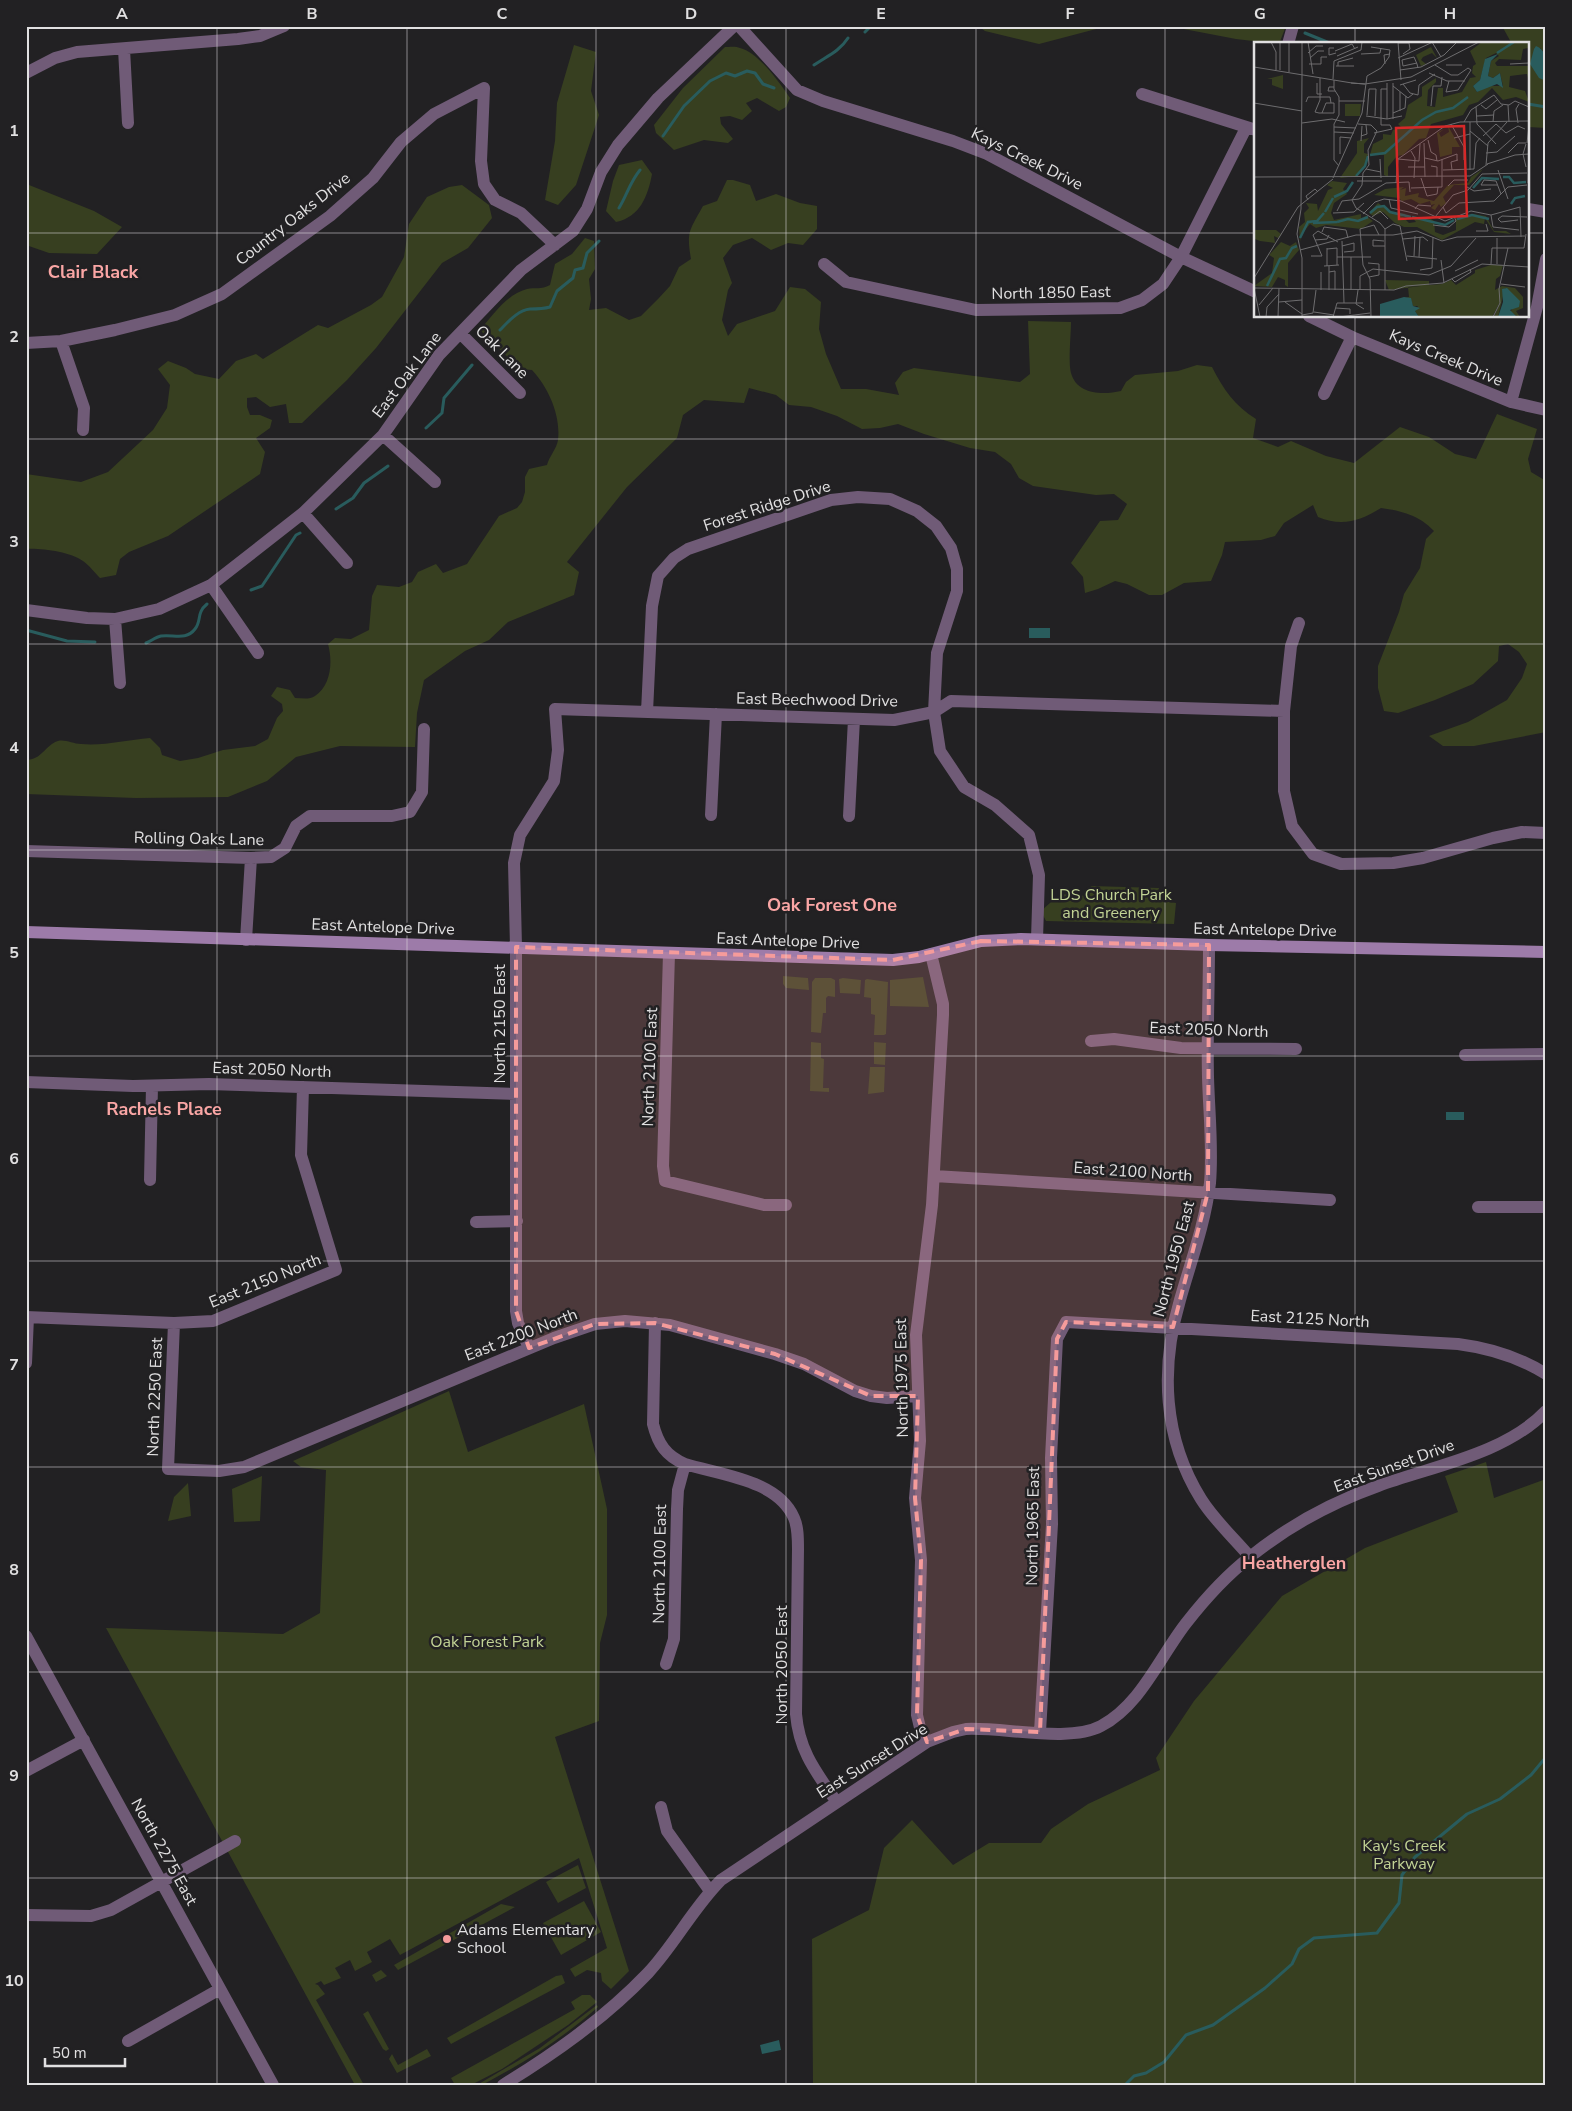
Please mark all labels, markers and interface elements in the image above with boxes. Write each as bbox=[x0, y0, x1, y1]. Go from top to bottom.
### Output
text: A bbox=[116, 3, 128, 25]
text: B bbox=[306, 3, 318, 25]
text: C bbox=[497, 3, 508, 25]
text: D bbox=[685, 3, 697, 25]
text: E bbox=[876, 3, 886, 25]
text: F bbox=[1066, 3, 1075, 25]
text: G bbox=[1254, 3, 1266, 25]
text: H bbox=[1444, 3, 1456, 25]
inset map bbox=[1254, 42, 1530, 318]
text: 1 bbox=[9, 120, 19, 142]
street label: Kays Creek Drive bbox=[967, 122, 1087, 196]
street label: Country Oaks Drive bbox=[231, 167, 355, 271]
district label: Clair Black bbox=[48, 260, 139, 284]
street label: North 1850 East bbox=[991, 281, 1111, 305]
street label: Oak Lane bbox=[470, 320, 534, 384]
street label: Kays Creek Drive bbox=[1386, 324, 1506, 392]
text: 2 bbox=[9, 326, 19, 348]
street label: East Oak Lane bbox=[367, 327, 447, 423]
street label: Forest Ridge Drive bbox=[701, 475, 833, 537]
text: 3 bbox=[9, 531, 19, 553]
street label: East Beechwood Drive bbox=[736, 688, 898, 712]
text: 4 bbox=[9, 737, 19, 759]
street label: Rolling Oaks Lane bbox=[134, 827, 264, 851]
park label: LDS Church Park and Greenery bbox=[1050, 884, 1173, 924]
district label: Oak Forest One bbox=[767, 893, 897, 917]
street label: East Antelope Drive bbox=[311, 914, 455, 940]
street label: East Antelope Drive bbox=[1193, 918, 1337, 942]
street label: East Antelope Drive bbox=[716, 928, 860, 954]
text: 5 bbox=[9, 942, 19, 964]
street label: North 2150 East bbox=[489, 964, 511, 1084]
street label: North 2100 East bbox=[637, 1007, 663, 1127]
street label: East 2050 North bbox=[1149, 1017, 1269, 1043]
street label: East 2050 North bbox=[212, 1057, 332, 1083]
district label: Rachels Place bbox=[106, 1097, 222, 1121]
text: 6 bbox=[9, 1148, 19, 1170]
street label: East 2100 North bbox=[1073, 1157, 1193, 1187]
street label: North 1950 East bbox=[1148, 1198, 1200, 1319]
street label: East 2150 North bbox=[206, 1248, 324, 1314]
street label: East 2200 North bbox=[461, 1303, 581, 1367]
street label: East 2125 North bbox=[1250, 1305, 1370, 1333]
street label: North 1975 East bbox=[890, 1318, 914, 1438]
street label: North 2250 East bbox=[142, 1337, 168, 1457]
text: 7 bbox=[9, 1354, 19, 1376]
street label: East Sunset Drive bbox=[1331, 1434, 1457, 1498]
street label: North 1965 East bbox=[1021, 1466, 1045, 1586]
street label: North 2100 East bbox=[648, 1504, 672, 1624]
district label: Heatherglen bbox=[1242, 1551, 1346, 1575]
text: 8 bbox=[9, 1559, 19, 1581]
street label: North 2050 East bbox=[771, 1605, 793, 1725]
park label: Oak Forest Park bbox=[430, 1631, 545, 1653]
street label: East Sunset Drive bbox=[812, 1718, 932, 1804]
text: 9 bbox=[9, 1765, 19, 1787]
street label: North 2275 East bbox=[126, 1795, 203, 1910]
park label: Kay's Creek Parkway bbox=[1362, 1835, 1447, 1875]
place label: Adams Elementary School bbox=[457, 1919, 595, 1959]
marker: Adams Elementary School bbox=[441, 1933, 453, 1945]
text: 10 bbox=[4, 1970, 24, 1992]
scale bar bbox=[45, 2036, 125, 2068]
text: 50 m bbox=[52, 2043, 87, 2063]

